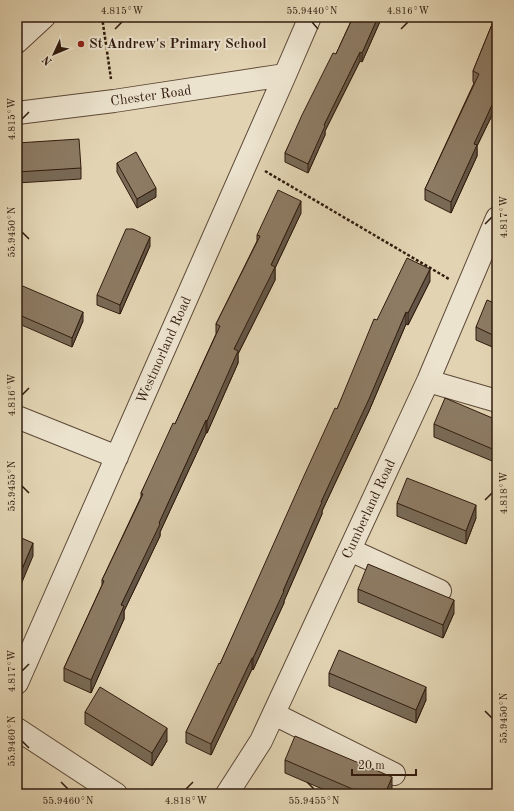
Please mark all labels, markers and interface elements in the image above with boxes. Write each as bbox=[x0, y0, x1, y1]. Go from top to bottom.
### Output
text: 4.815°W bbox=[101, 6, 144, 16]
text: 55.9440°N bbox=[286, 6, 338, 16]
text: 4.816°W bbox=[387, 6, 430, 16]
north arrow bbox=[34, 34, 74, 74]
place label: St Andrew's Primary School bbox=[89, 37, 267, 51]
marker: St Andrew's Primary School bbox=[76, 39, 86, 49]
text: N bbox=[41, 53, 55, 67]
street label: Chester Road bbox=[110, 83, 192, 109]
text: 4.815°W bbox=[7, 97, 17, 140]
text: 4.817°W bbox=[499, 195, 509, 238]
text: 55.9450°N bbox=[7, 206, 17, 258]
street label: Westmorland Road bbox=[134, 294, 194, 406]
text: 4.816°W bbox=[7, 373, 17, 416]
street label: Cumberland Road bbox=[340, 457, 398, 561]
text: 55.9455°N bbox=[7, 460, 17, 512]
text: 4.818°W bbox=[499, 471, 509, 514]
text: 4.817°W bbox=[7, 649, 17, 692]
text: 55.9450°N bbox=[499, 692, 509, 744]
text: 55.9460°N bbox=[7, 715, 17, 767]
scale bar bbox=[352, 751, 416, 777]
text: 20 m bbox=[358, 760, 385, 772]
text: 55.9460°N bbox=[42, 796, 94, 806]
text: 4.818°W bbox=[165, 796, 208, 806]
text: 55.9455°N bbox=[288, 796, 340, 806]

